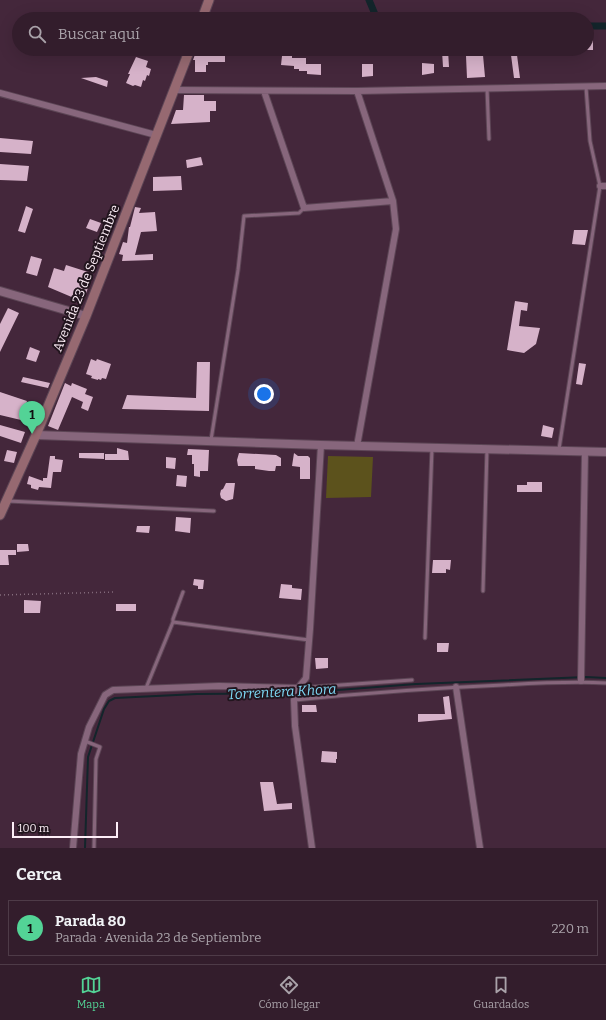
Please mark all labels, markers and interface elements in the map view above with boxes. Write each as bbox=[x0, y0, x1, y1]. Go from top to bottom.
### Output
search box bbox=[12, 12, 594, 56]
icon: search bbox=[26, 23, 48, 45]
text: Buscar aquí bbox=[58, 25, 140, 43]
street label: Avenida 23 de Septiembre bbox=[50, 202, 122, 354]
your location bbox=[254, 384, 274, 404]
pin: 1 bbox=[19, 401, 45, 434]
water label: Torrentera Khora bbox=[227, 681, 337, 703]
scale bar bbox=[12, 820, 118, 839]
text: 100 m bbox=[18, 822, 49, 835]
text: Cerca bbox=[16, 864, 61, 885]
text: Parada 80 bbox=[55, 912, 126, 930]
text: 1 bbox=[27, 921, 33, 936]
text: 220 m bbox=[552, 921, 589, 936]
text: Parada · Avenida 23 de Septiembre bbox=[55, 930, 261, 945]
tab: Mapa bbox=[77, 974, 105, 1011]
tab: Cómo llegar bbox=[258, 974, 320, 1011]
tab: Guardados bbox=[473, 974, 529, 1011]

